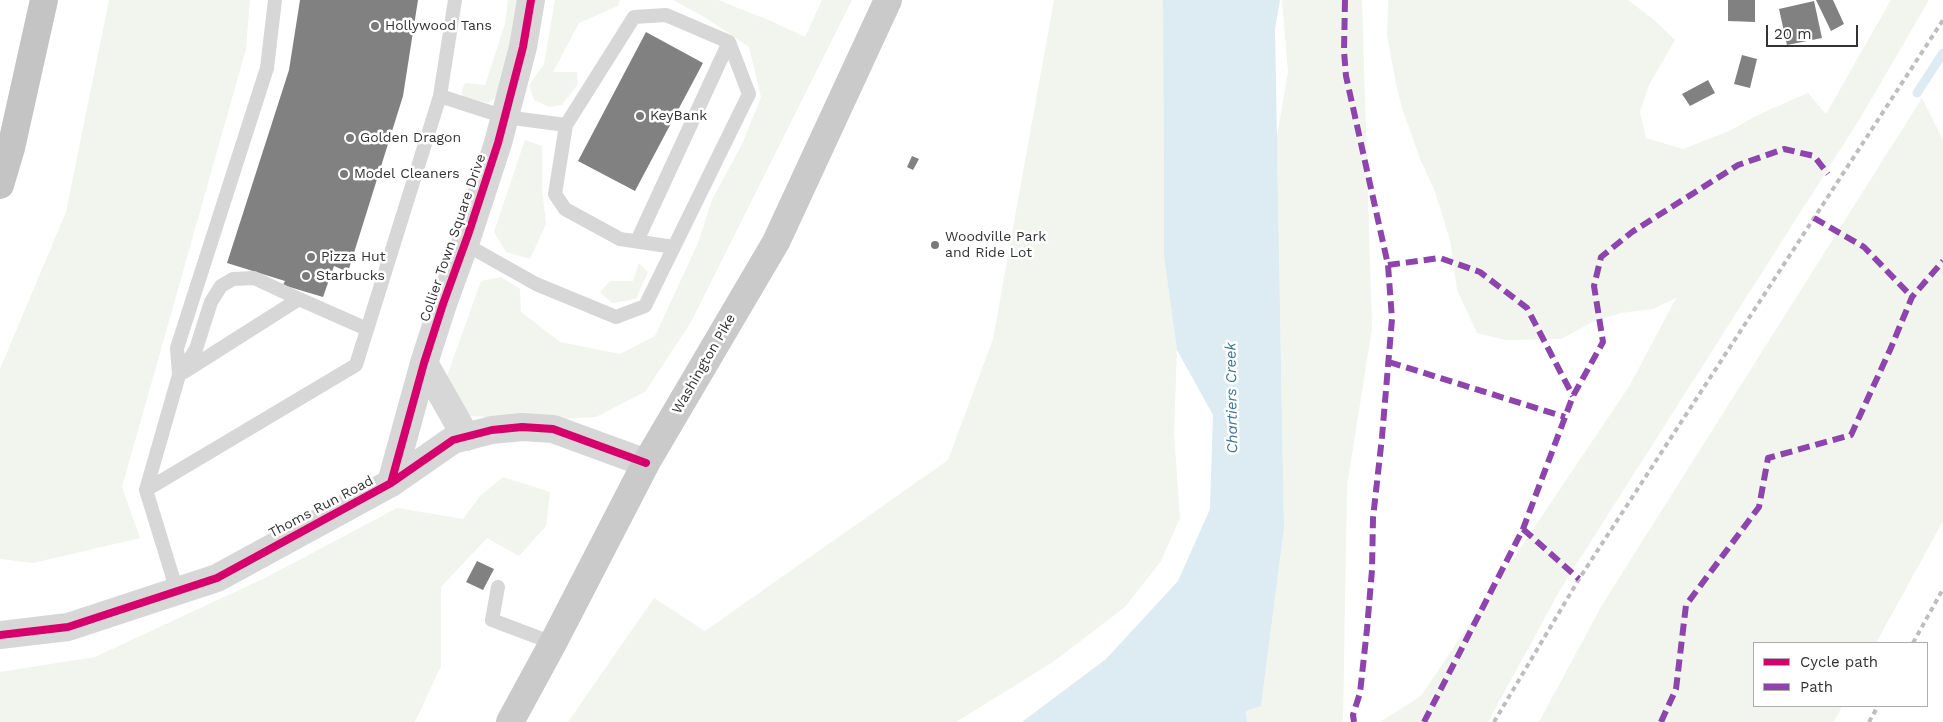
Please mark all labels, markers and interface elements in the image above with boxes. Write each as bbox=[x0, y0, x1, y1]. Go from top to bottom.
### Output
scale bar bbox=[1768, 15, 1860, 47]
place label: Hollywood Tans bbox=[385, 18, 492, 34]
marker: Hollywood Tans bbox=[369, 20, 381, 32]
text: 20 m bbox=[1774, 25, 1812, 43]
place label: KeyBank bbox=[650, 108, 707, 124]
marker: KeyBank bbox=[634, 110, 646, 122]
place label: Golden Dragon bbox=[360, 130, 461, 146]
marker: Golden Dragon bbox=[344, 132, 356, 144]
street label: Collier Town Square Drive bbox=[416, 152, 490, 324]
place label: Model Cleaners bbox=[354, 166, 460, 182]
marker: Model Cleaners bbox=[338, 168, 350, 180]
place label: Woodville Park and Ride Lot bbox=[945, 229, 1046, 262]
marker: Woodville Park and Ride Lot bbox=[929, 239, 941, 251]
place label: Pizza Hut bbox=[321, 249, 386, 265]
marker: Pizza Hut bbox=[305, 251, 317, 263]
place label: Starbucks bbox=[316, 268, 385, 284]
marker: Starbucks bbox=[300, 270, 312, 282]
street label: Washington Pike bbox=[669, 311, 739, 417]
water label: Chartiers Creek bbox=[1222, 342, 1242, 454]
street label: Thoms Run Road bbox=[266, 472, 376, 542]
legend bbox=[1753, 642, 1928, 707]
text: Cycle path bbox=[1800, 653, 1878, 671]
text: Path bbox=[1800, 678, 1833, 696]

